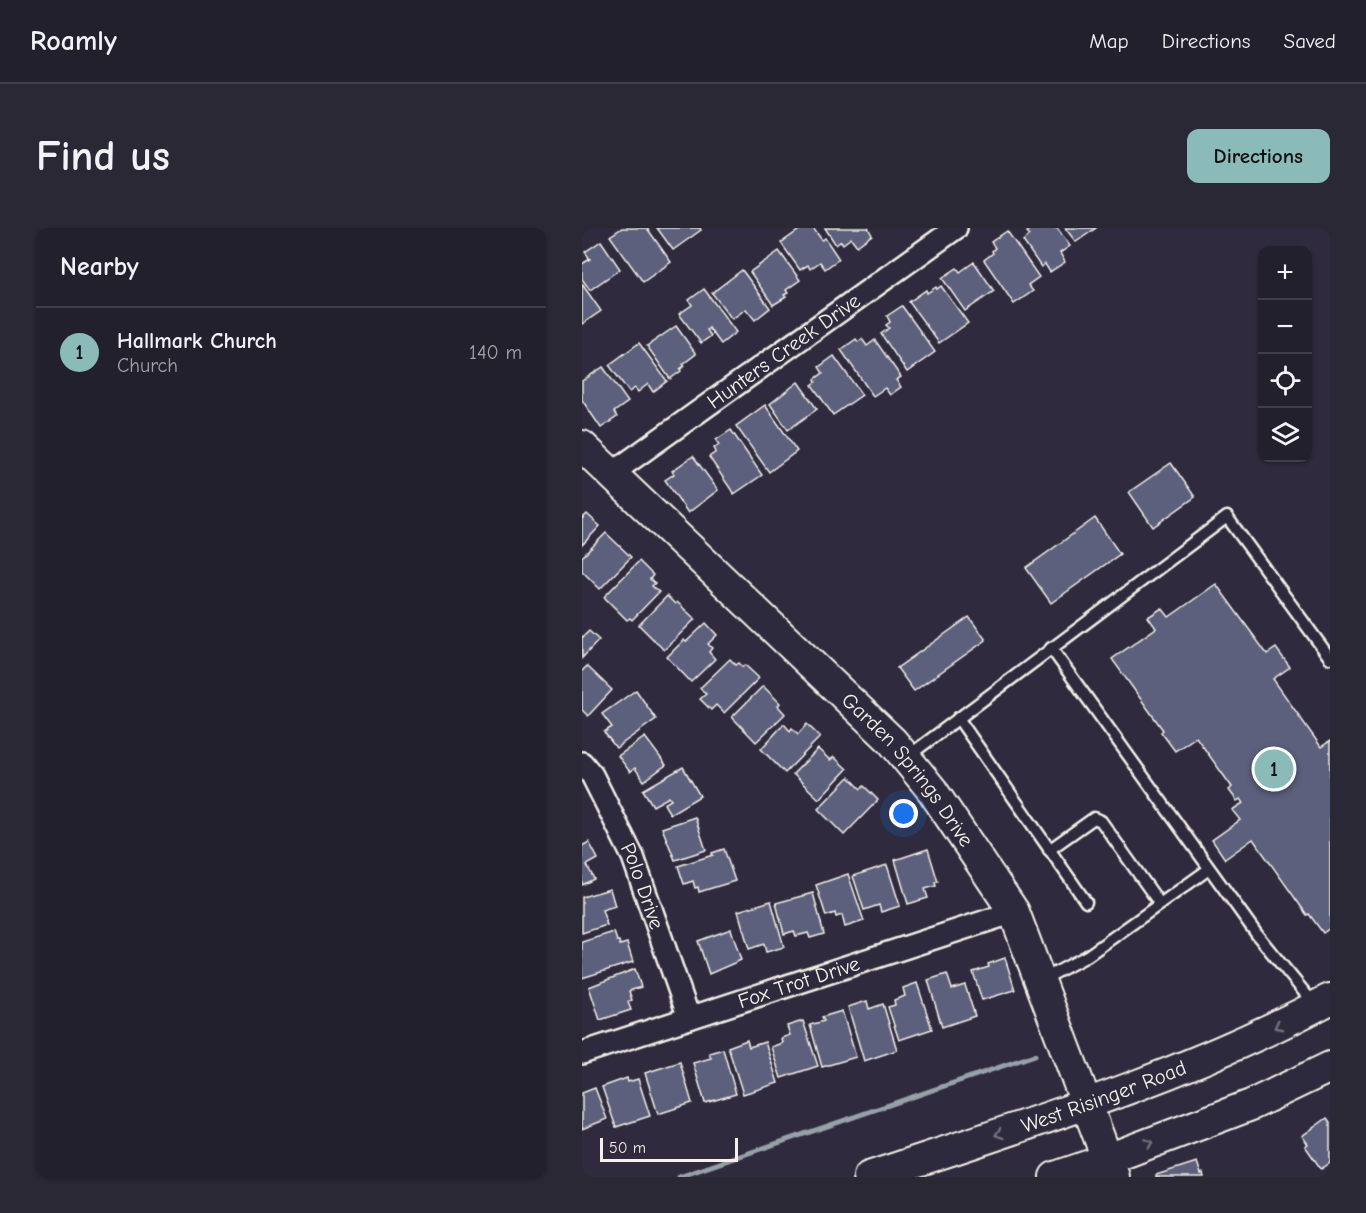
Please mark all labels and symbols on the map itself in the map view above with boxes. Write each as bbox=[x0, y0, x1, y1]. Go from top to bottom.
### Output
street label: Hunters Creek Drive bbox=[703, 288, 865, 414]
street label: Garden Springs Drive bbox=[837, 688, 979, 851]
pin: 1 bbox=[1254, 746, 1294, 792]
your location bbox=[889, 799, 918, 828]
street label: Polo Drive bbox=[616, 839, 669, 932]
street label: Fox Trot Drive bbox=[735, 951, 863, 1013]
one-way arrow bbox=[1274, 1019, 1284, 1030]
street label: West Risinger Road bbox=[1018, 1055, 1190, 1138]
one-way arrow bbox=[994, 1127, 1005, 1139]
scale bar bbox=[600, 1135, 738, 1162]
one-way arrow bbox=[1143, 1138, 1154, 1151]

